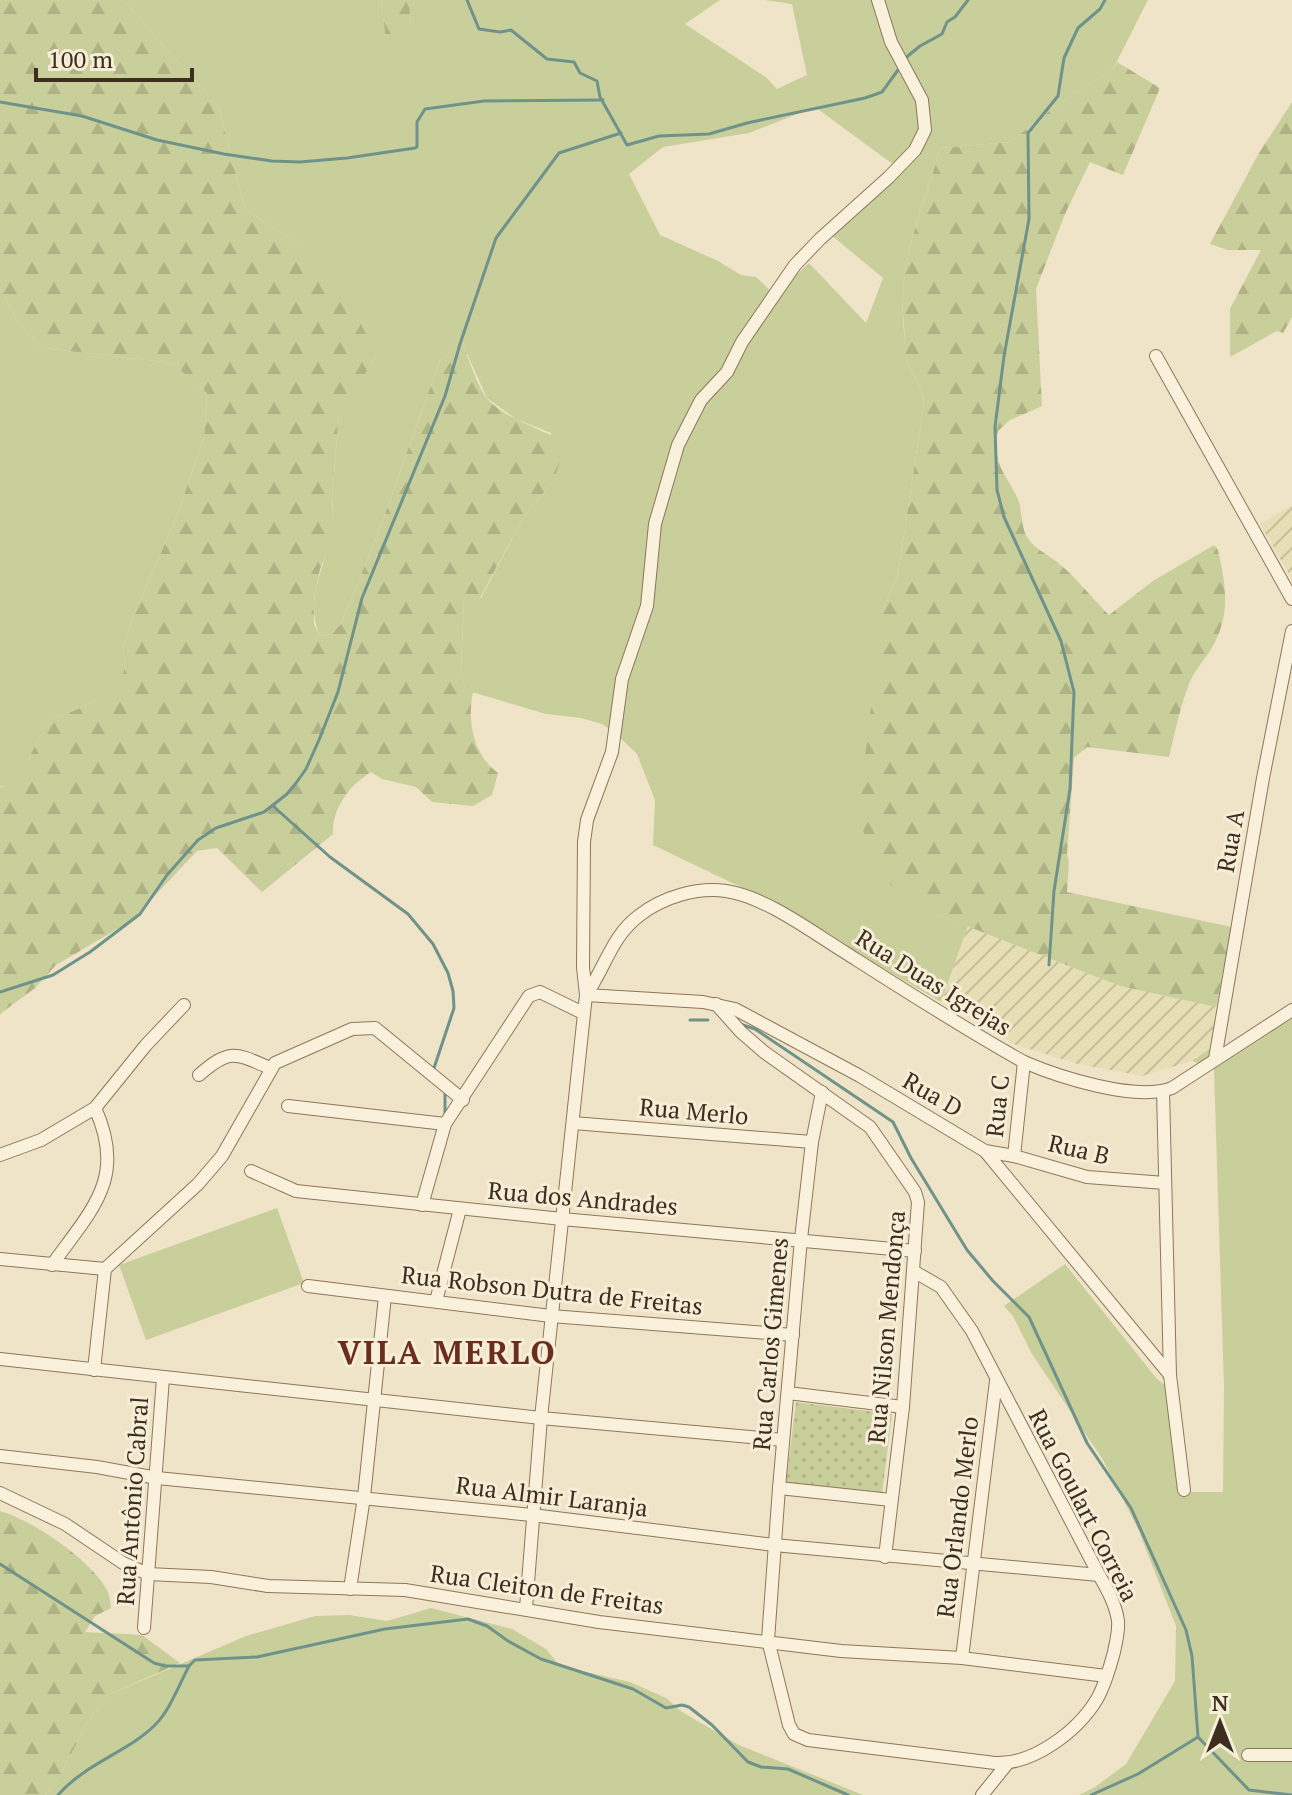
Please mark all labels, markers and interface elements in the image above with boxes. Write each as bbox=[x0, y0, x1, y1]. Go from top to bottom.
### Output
scale bar bbox=[36, 32, 192, 82]
text: 100 m bbox=[48, 43, 113, 75]
street label: Rua A bbox=[1209, 807, 1251, 875]
street label: Rua Duas Igrejas bbox=[850, 921, 1018, 1043]
street label: Rua D bbox=[897, 1064, 969, 1124]
street label: Rua C bbox=[978, 1073, 1016, 1139]
street label: Rua Merlo bbox=[638, 1090, 750, 1132]
street label: Rua B bbox=[1045, 1126, 1113, 1172]
street label: Rua dos Andrades bbox=[487, 1174, 679, 1222]
street label: Rua Nilson Mendonça bbox=[860, 1209, 912, 1445]
street label: Rua Carlos Gimenes bbox=[745, 1236, 795, 1452]
street label: Rua Robson Dutra de Freitas bbox=[400, 1258, 704, 1322]
district label: VILA MERLO bbox=[337, 1331, 557, 1373]
street label: Rua Antônio Cabral bbox=[109, 1396, 155, 1606]
street label: Rua Goulart Correia bbox=[1022, 1403, 1146, 1607]
street label: Rua Orlando Merlo bbox=[929, 1415, 985, 1619]
street label: Rua Almir Laranja bbox=[454, 1468, 650, 1524]
street label: Rua Cleiton de Freitas bbox=[428, 1557, 666, 1621]
north arrow bbox=[1180, 1683, 1260, 1763]
text: N bbox=[1212, 1688, 1229, 1717]

